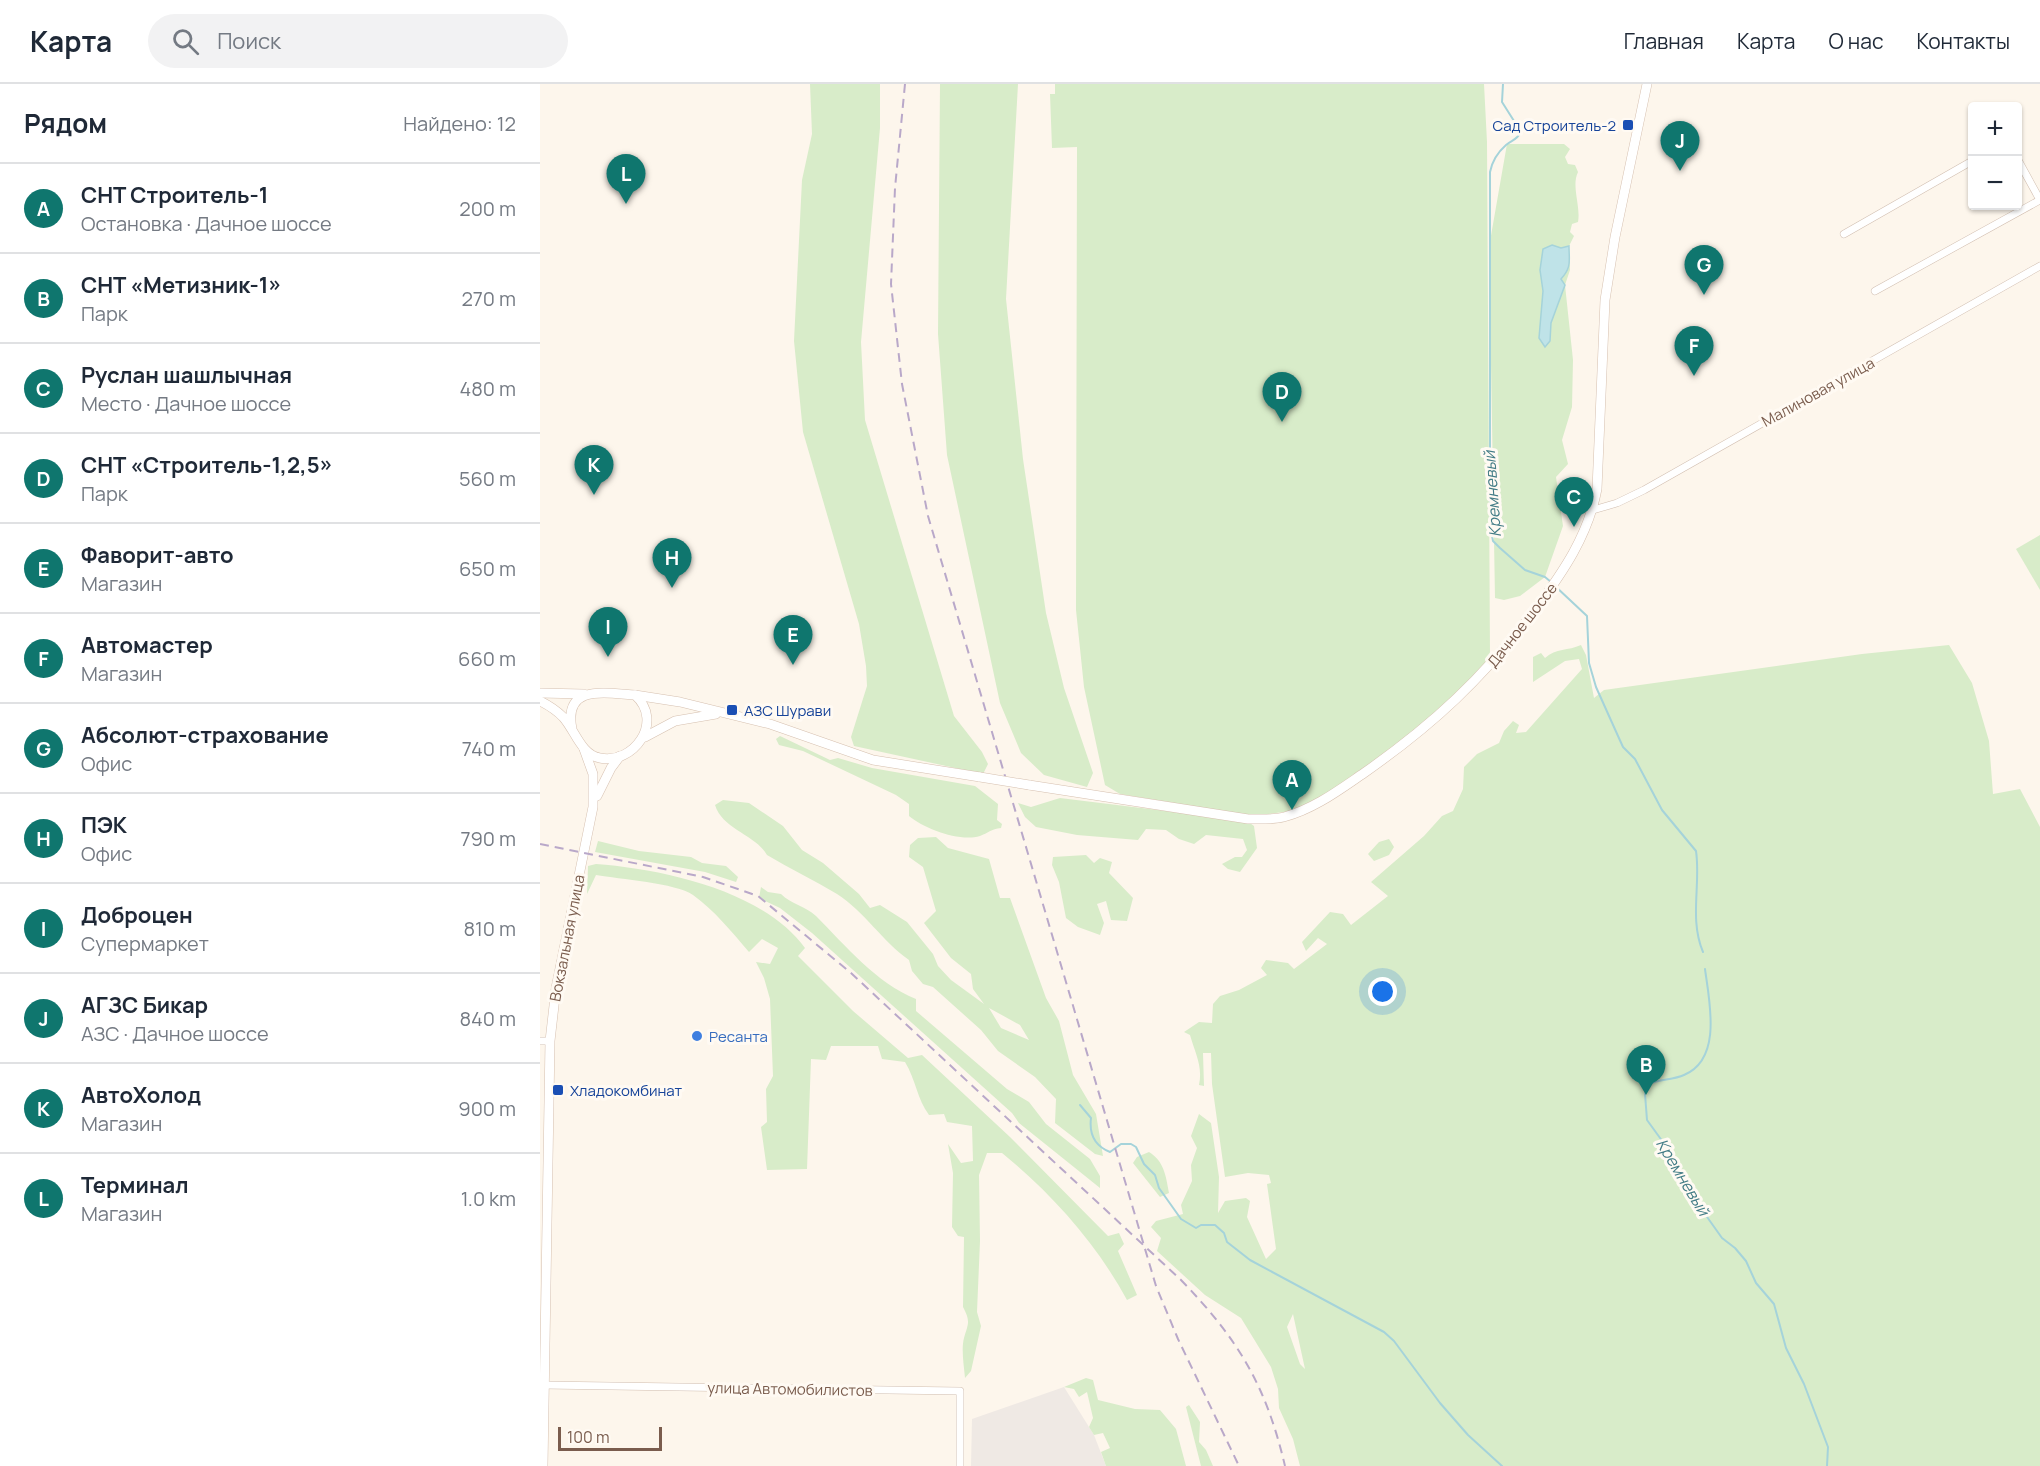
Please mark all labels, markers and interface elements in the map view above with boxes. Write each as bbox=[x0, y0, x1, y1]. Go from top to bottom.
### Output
search box bbox=[148, 14, 568, 68]
text: Карта bbox=[30, 22, 112, 60]
icon: search bbox=[169, 25, 202, 58]
text: Поиск bbox=[217, 26, 281, 56]
text: Главная bbox=[1624, 27, 1704, 55]
text: Карта bbox=[1737, 27, 1795, 55]
text: О нас bbox=[1828, 27, 1884, 55]
text: Контакты bbox=[1917, 27, 2010, 55]
map controls bbox=[1968, 102, 2022, 210]
button: + bbox=[1968, 102, 2022, 156]
text: Рядом bbox=[24, 105, 107, 141]
text: Найдено: 12 bbox=[403, 110, 516, 137]
place label: Сад Строитель-2 bbox=[1492, 115, 1616, 136]
marker: Сад Строитель-2 bbox=[1621, 118, 1635, 132]
pin: J bbox=[1660, 122, 1700, 171]
pin: L bbox=[606, 154, 646, 204]
button: − bbox=[1968, 156, 2022, 210]
text: СНТ Строитель-1 bbox=[81, 180, 268, 210]
text: A bbox=[37, 195, 50, 222]
text: 200 m bbox=[459, 195, 516, 222]
text: Остановка · Дачное шоссе bbox=[81, 210, 332, 237]
pin: G bbox=[1684, 246, 1724, 295]
text: СНТ «Метизник-1» bbox=[81, 270, 281, 300]
text: B bbox=[37, 285, 50, 312]
text: 270 m bbox=[461, 285, 516, 312]
text: Парк bbox=[81, 300, 128, 327]
pin: F bbox=[1674, 326, 1714, 376]
street label: Малиновая улица bbox=[1758, 352, 1878, 432]
text: Руслан шашлычная bbox=[81, 360, 292, 390]
pin: D bbox=[1262, 372, 1302, 422]
text: C bbox=[36, 375, 51, 402]
text: 480 m bbox=[459, 375, 516, 402]
text: Место · Дачное шоссе bbox=[81, 390, 291, 417]
pin: K bbox=[574, 446, 614, 495]
water label: Кремневый bbox=[1478, 448, 1506, 538]
text: СНТ «Строитель-1,2,5» bbox=[81, 450, 333, 480]
text: D bbox=[36, 465, 51, 492]
text: 560 m bbox=[459, 465, 516, 492]
pin: C bbox=[1554, 478, 1594, 527]
text: Парк bbox=[81, 480, 128, 507]
pin: H bbox=[652, 538, 692, 588]
text: Фаворит-авто bbox=[81, 540, 234, 570]
text: E bbox=[38, 555, 49, 582]
text: 650 m bbox=[459, 555, 516, 582]
text: Магазин bbox=[81, 570, 162, 597]
street label: Дачное шоссе bbox=[1482, 578, 1562, 672]
pin: I bbox=[588, 608, 628, 657]
pin: E bbox=[774, 616, 812, 665]
text: Автомастер bbox=[81, 630, 213, 660]
text: F bbox=[38, 645, 49, 672]
text: 660 m bbox=[458, 645, 516, 672]
text: Магазин bbox=[81, 660, 162, 687]
place label: АЗС Шурави bbox=[744, 700, 831, 721]
marker: АЗС Шурави bbox=[725, 703, 739, 717]
text: Абсолют-страхование bbox=[81, 720, 329, 750]
text: G bbox=[36, 735, 51, 762]
text: 740 m bbox=[462, 735, 516, 762]
text: Офис bbox=[81, 750, 132, 777]
pin: A bbox=[1272, 760, 1311, 810]
text: ПЭК bbox=[81, 810, 127, 840]
text: H bbox=[36, 825, 51, 852]
text: 790 m bbox=[460, 825, 516, 852]
text: Офис bbox=[81, 840, 132, 867]
street label: Вокзальная улица bbox=[544, 873, 590, 1003]
text: Доброцен bbox=[81, 900, 193, 930]
text: I bbox=[41, 915, 46, 942]
text: 810 m bbox=[463, 915, 516, 942]
text: Супермаркет bbox=[81, 930, 209, 957]
your location bbox=[1368, 977, 1397, 1006]
text: АГЗС Бикар bbox=[81, 990, 208, 1020]
text: J bbox=[38, 1005, 49, 1032]
text: 840 m bbox=[459, 1005, 516, 1032]
text: АЗС · Дачное шоссе bbox=[81, 1020, 269, 1047]
place label: Ресанта bbox=[709, 1026, 768, 1047]
marker: Ресанта bbox=[690, 1029, 704, 1043]
pin: B bbox=[1626, 1046, 1666, 1095]
text: АвтоХолод bbox=[81, 1080, 201, 1110]
place label: Хладокомбинат bbox=[570, 1080, 683, 1101]
marker: Хладокомбинат bbox=[551, 1083, 565, 1097]
text: K bbox=[37, 1095, 50, 1122]
text: 900 m bbox=[458, 1095, 516, 1122]
text: Магазин bbox=[81, 1110, 162, 1137]
water label: Кремневый bbox=[1651, 1134, 1716, 1221]
text: Терминал bbox=[81, 1170, 189, 1200]
text: L bbox=[38, 1185, 49, 1212]
text: 1.0 km bbox=[461, 1185, 516, 1212]
text: Магазин bbox=[81, 1200, 162, 1227]
street label: улица Автомобилистов bbox=[707, 1377, 873, 1401]
scale bar bbox=[558, 1424, 662, 1452]
text: 100 m bbox=[567, 1426, 610, 1448]

